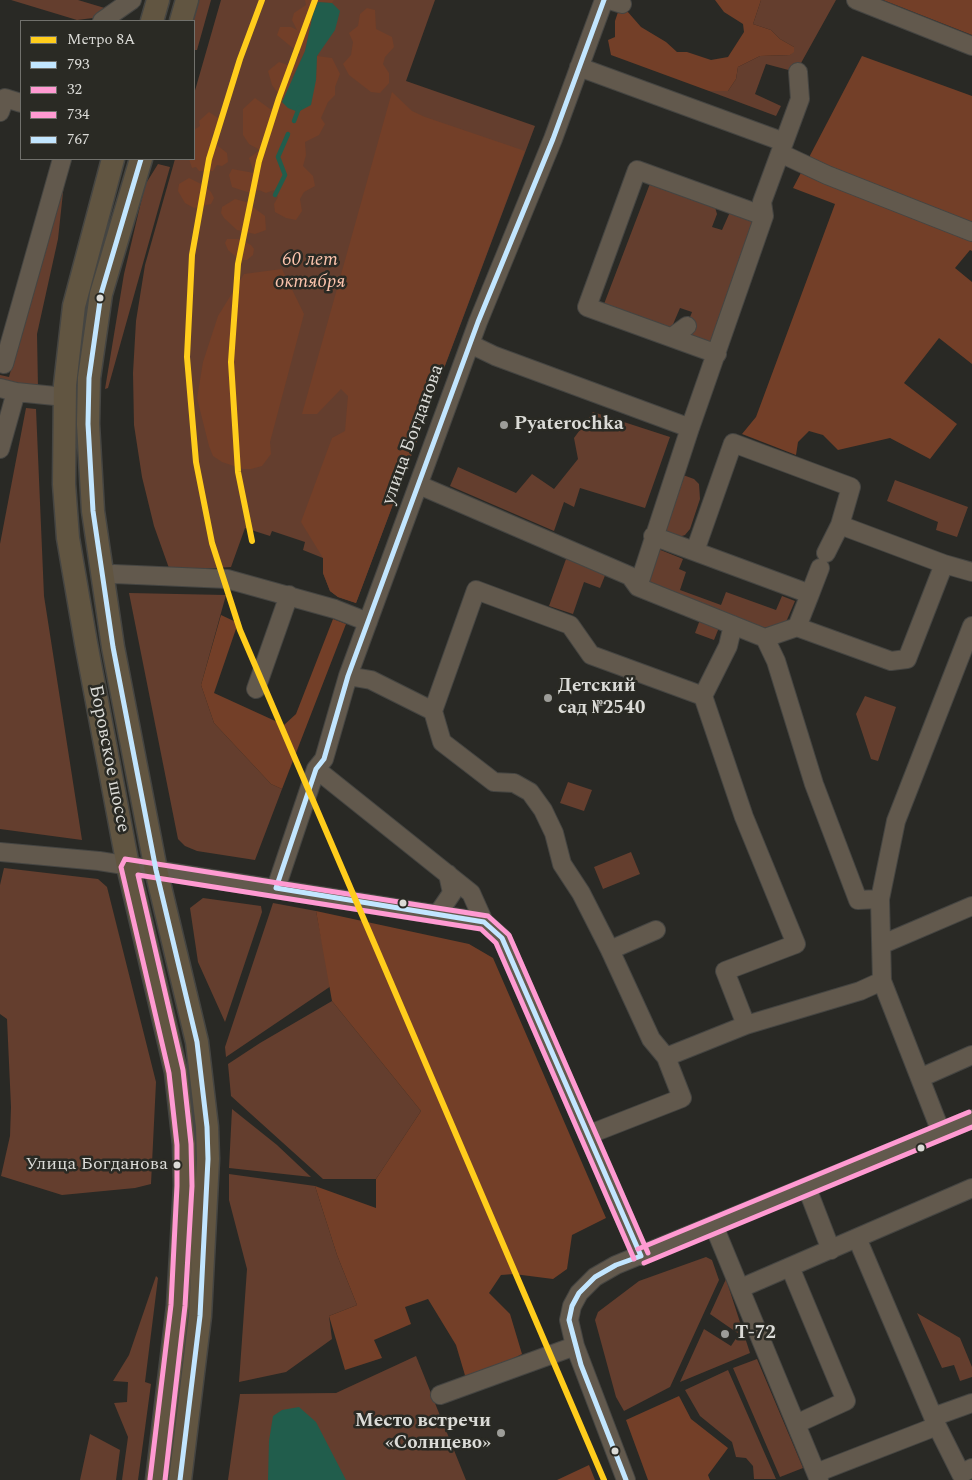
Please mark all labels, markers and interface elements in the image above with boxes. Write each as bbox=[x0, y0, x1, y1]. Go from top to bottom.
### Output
legend bbox=[20, 20, 195, 160]
text: Метро 8А bbox=[67, 28, 135, 51]
text: 793 bbox=[67, 53, 90, 76]
text: 32 bbox=[67, 78, 82, 101]
text: 734 bbox=[67, 103, 90, 126]
text: 767 bbox=[67, 128, 90, 151]
park label: 60 лет октября bbox=[275, 250, 345, 294]
unlabelled marker bbox=[95, 293, 105, 303]
street label: улица Богданова bbox=[378, 362, 450, 508]
place label: Pyaterochka bbox=[514, 414, 624, 436]
marker: Pyaterochka bbox=[498, 419, 510, 431]
place label: Детский сад №2540 bbox=[558, 676, 645, 720]
street label: Боровское шоссе bbox=[82, 683, 134, 835]
marker: Детский сад №2540 bbox=[542, 692, 554, 704]
unlabelled marker bbox=[398, 898, 408, 908]
unlabelled marker bbox=[916, 1143, 926, 1153]
place label: Улица Богданова bbox=[25, 1154, 168, 1176]
marker: Улица Богданова bbox=[172, 1160, 182, 1170]
place label: Т-72 bbox=[735, 1323, 776, 1345]
marker: Т-72 bbox=[719, 1328, 731, 1340]
place label: Место встречи «Солнцево» bbox=[355, 1411, 491, 1455]
marker: Место встречи «Солнцево» bbox=[495, 1427, 507, 1439]
unlabelled marker bbox=[610, 1446, 620, 1456]

